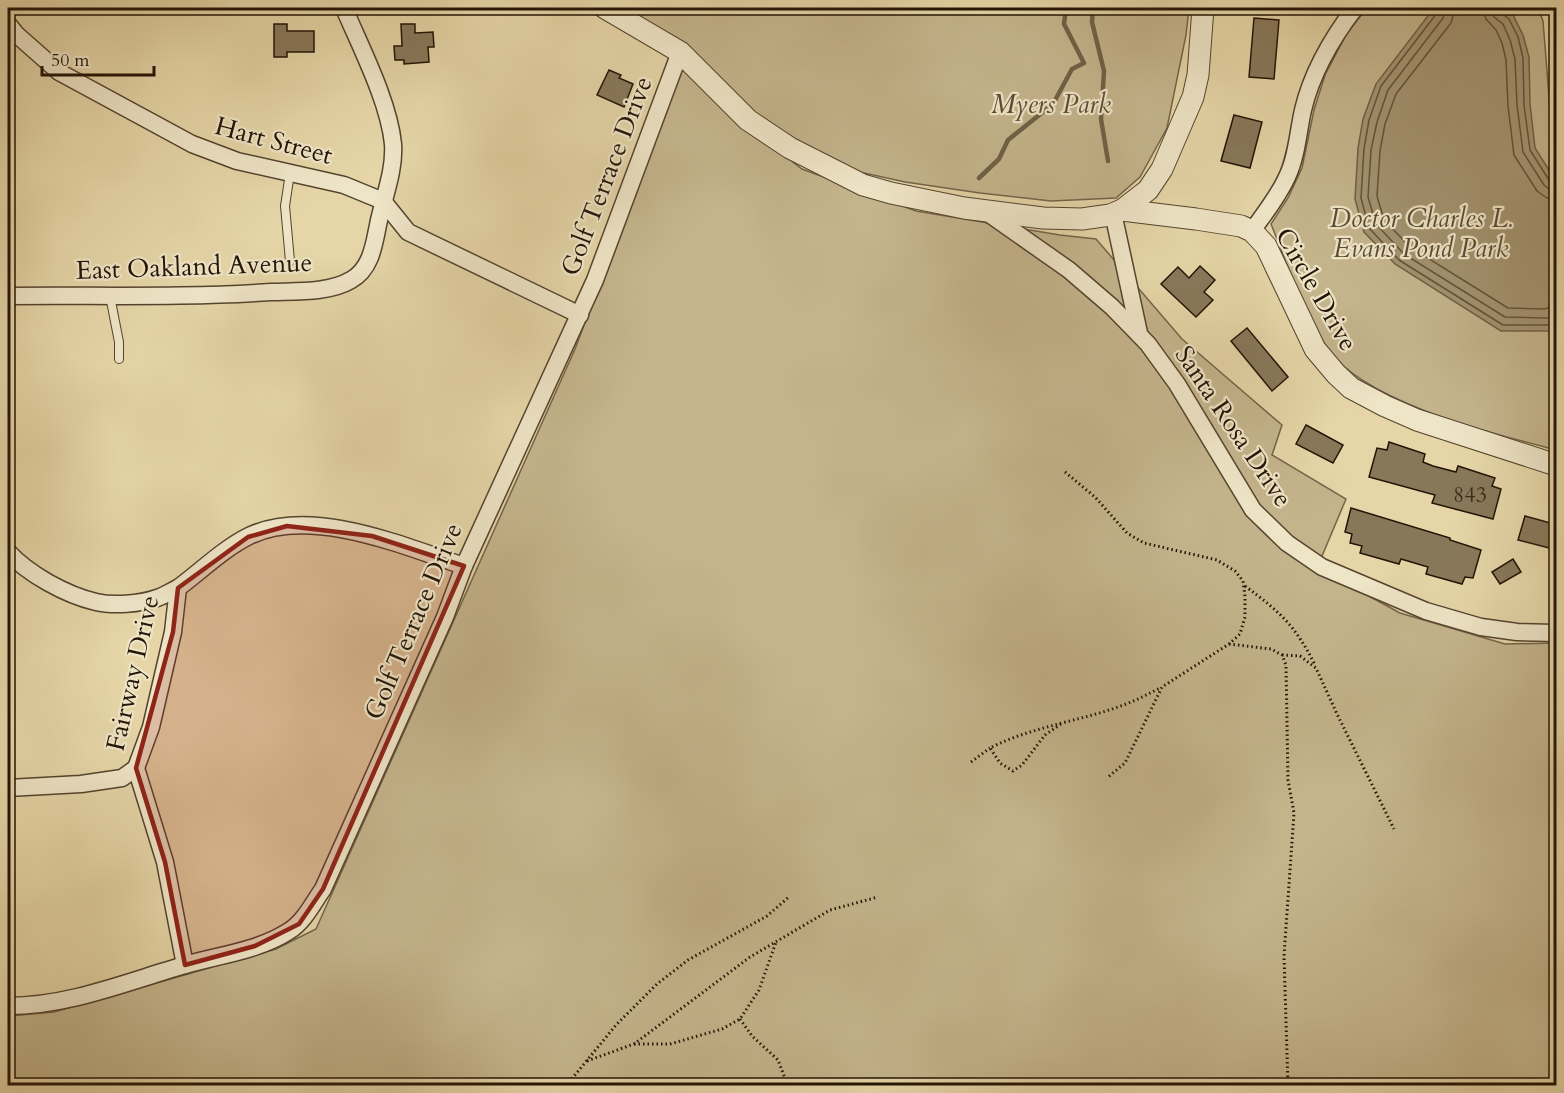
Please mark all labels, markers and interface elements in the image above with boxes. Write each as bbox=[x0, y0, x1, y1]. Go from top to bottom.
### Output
scale bar bbox=[42, 39, 154, 77]
text: 50 m bbox=[51, 48, 90, 73]
street label: Golf Terrace Drive bbox=[552, 72, 661, 281]
park label: Myers Park bbox=[991, 87, 1111, 122]
street label: Hart Street bbox=[211, 108, 336, 173]
park label: Doctor Charles L. Evans Pond Park bbox=[1330, 201, 1512, 266]
street label: Circle Drive bbox=[1267, 221, 1366, 357]
street label: East Oakland Avenue bbox=[75, 245, 313, 288]
street label: Santa Rosa Drive bbox=[1167, 339, 1300, 514]
house number: 843 bbox=[1453, 480, 1487, 510]
street label: Golf Terrace Drive bbox=[356, 517, 471, 725]
street label: Fairway Drive bbox=[98, 592, 167, 754]

